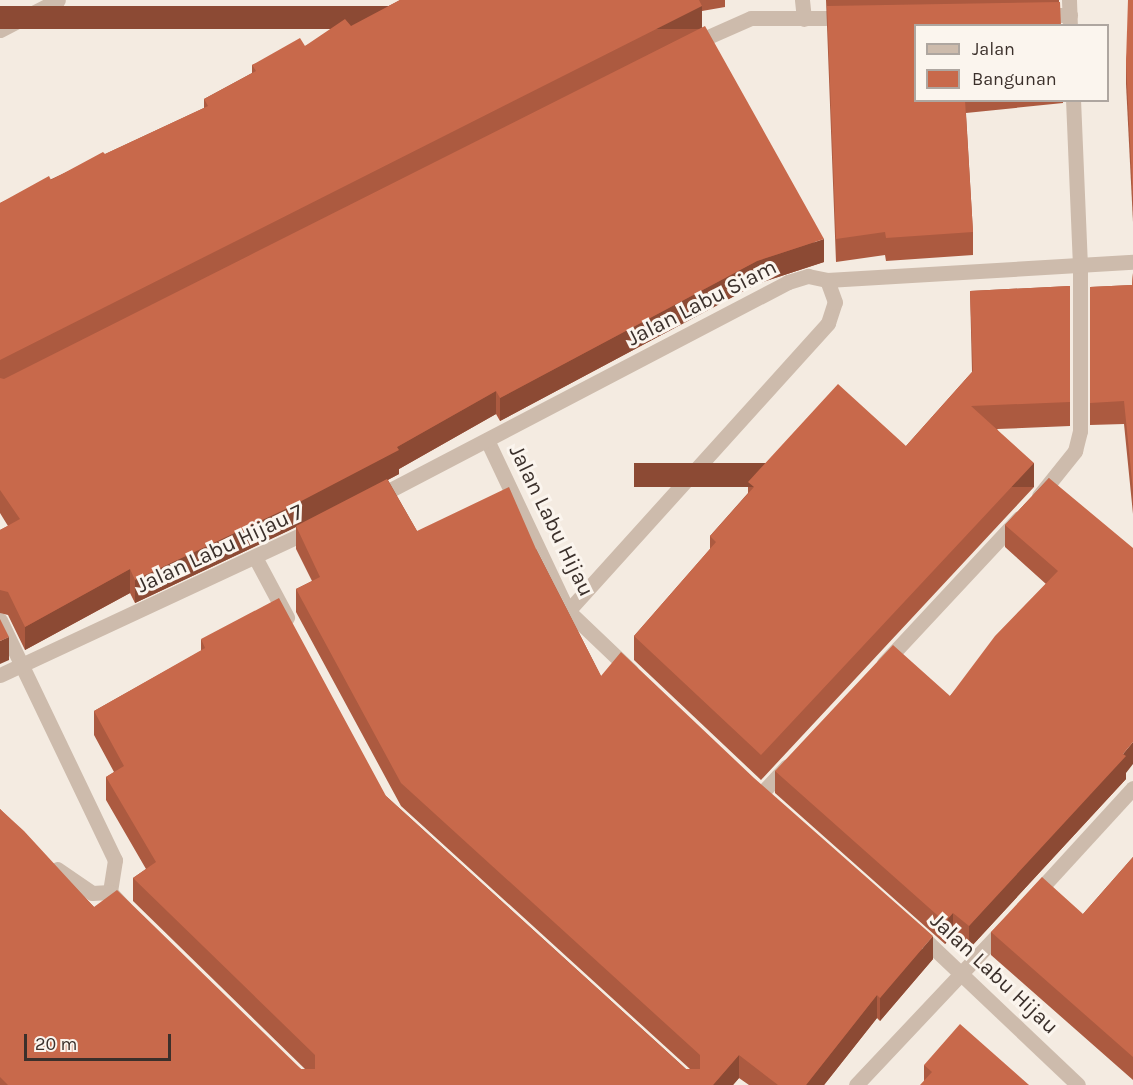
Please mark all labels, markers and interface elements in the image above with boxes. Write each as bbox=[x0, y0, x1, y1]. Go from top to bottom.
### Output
legend bbox=[914, 24, 1109, 102]
text: Jalan bbox=[972, 38, 1015, 60]
text: Bangunan bbox=[972, 68, 1057, 90]
street label: Jalan Labu Siam bbox=[623, 254, 781, 352]
street label: Jalan Labu Hijau bbox=[503, 441, 599, 601]
street label: Jalan Labu Hijau 7 bbox=[132, 499, 308, 599]
street label: Jalan Labu Hijau bbox=[925, 908, 1063, 1040]
scale bar bbox=[27, 1022, 174, 1060]
text: 20 m bbox=[35, 1033, 77, 1055]

